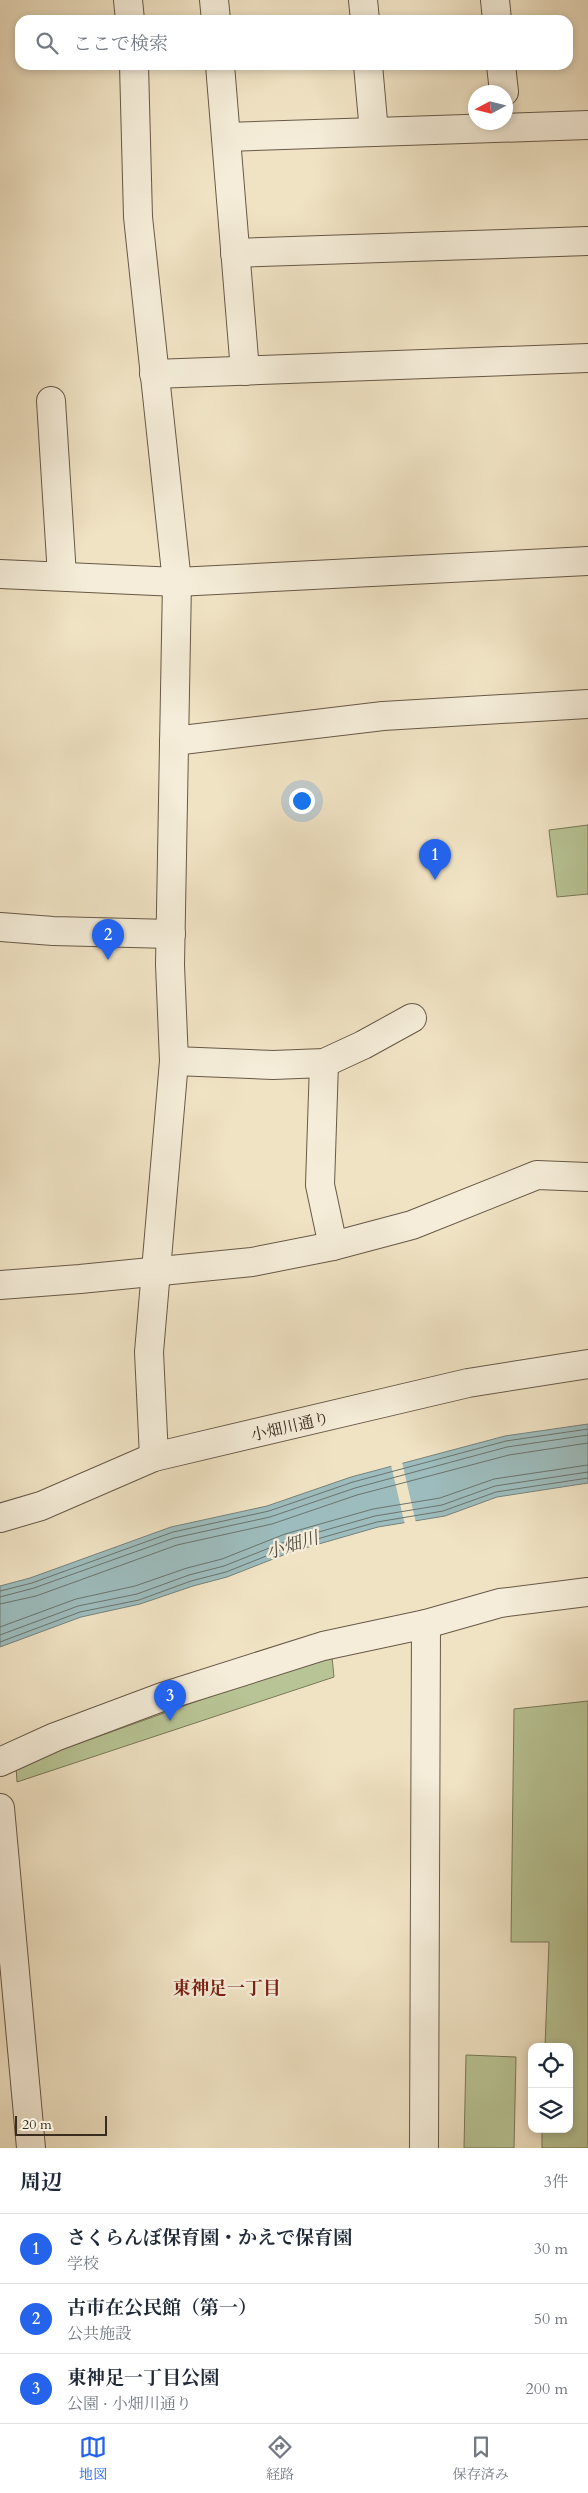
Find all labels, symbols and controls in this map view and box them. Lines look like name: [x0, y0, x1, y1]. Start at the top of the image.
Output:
search box: [15, 15, 573, 70]
icon: search: [33, 29, 61, 57]
text: ここで検索: [73, 31, 168, 57]
north arrow: [468, 85, 513, 130]
your location: [289, 788, 315, 814]
pin: 1: [419, 839, 451, 880]
pin: 2: [92, 919, 124, 960]
street label: 小畑川通り: [249, 1407, 332, 1447]
water label: 小畑川: [263, 1525, 324, 1565]
pin: 3: [154, 1680, 186, 1721]
district label: 東神足一丁目: [173, 1976, 281, 2001]
map controls: [528, 2043, 573, 2133]
button: locate: [528, 2043, 573, 2088]
button: layers: [528, 2088, 573, 2133]
scale bar: [15, 2113, 108, 2136]
text: 20 m: [22, 2115, 52, 2134]
text: 周辺: [20, 2168, 62, 2197]
text: 3件: [544, 2171, 568, 2193]
text: さくらんぼ保育園・かえで保育園: [67, 2225, 352, 2251]
text: 1: [32, 2238, 40, 2260]
text: 30 m: [534, 2238, 568, 2260]
text: 学校: [67, 2253, 99, 2275]
text: 古市在公民館（第一）: [67, 2295, 257, 2321]
text: 2: [32, 2308, 40, 2330]
text: 50 m: [534, 2308, 568, 2330]
text: 公共施設: [67, 2323, 131, 2345]
text: 東神足一丁目公園: [67, 2365, 219, 2391]
text: 3: [32, 2378, 40, 2400]
text: 200 m: [526, 2378, 568, 2400]
text: 公園 · 小畑川通り: [67, 2393, 192, 2415]
tab: 地図: [79, 2433, 107, 2484]
tab: 経路: [266, 2433, 294, 2484]
tab: 保存済み: [453, 2433, 509, 2484]

